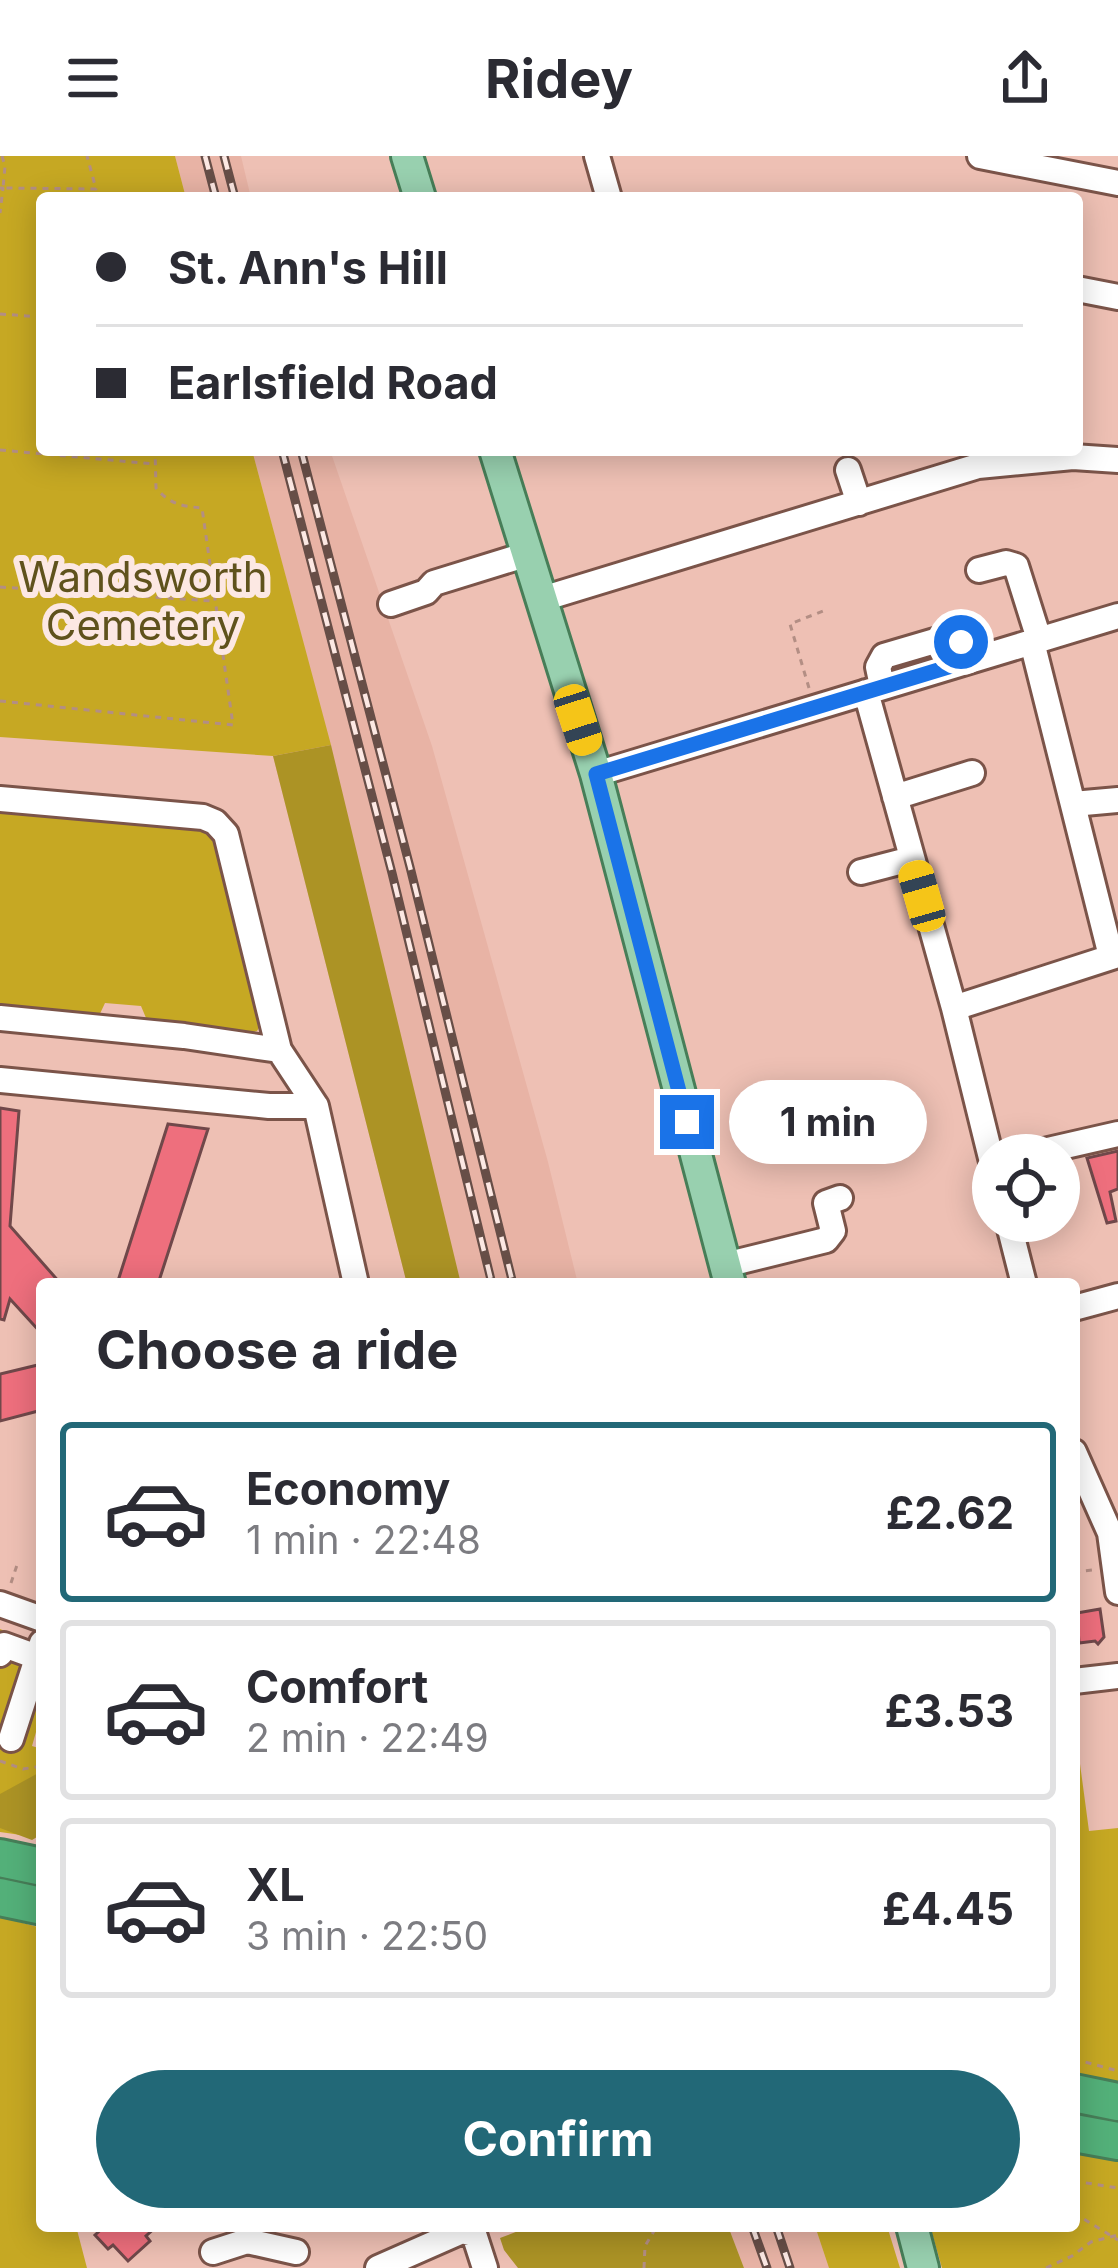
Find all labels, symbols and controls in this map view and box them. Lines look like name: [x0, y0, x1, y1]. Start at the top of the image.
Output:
icon: menu: [60, 45, 126, 111]
icon: share: [992, 45, 1058, 111]
text: Ridey: [485, 46, 633, 111]
text: St. Ann's Hill: [168, 240, 448, 295]
text: Earlsfield Road: [168, 355, 498, 410]
park label: Wandsworth Cemetery: [18, 551, 268, 650]
route start: [934, 615, 988, 669]
car: [550, 680, 606, 760]
car: [895, 856, 949, 936]
callout: 1 min: [729, 1080, 927, 1164]
route end: [660, 1095, 714, 1149]
text: 1 min: [780, 1098, 876, 1145]
map controls: [972, 1134, 1080, 1242]
button: locate: [972, 1134, 1080, 1242]
text: Choose a ride: [96, 1317, 458, 1382]
icon: car: [102, 1458, 210, 1566]
text: Economy: [246, 1461, 450, 1516]
text: £2.62: [886, 1485, 1014, 1540]
text: 1 min · 22:48: [246, 1516, 481, 1563]
icon: car: [102, 1656, 210, 1764]
text: Comfort: [246, 1659, 428, 1714]
text: £3.53: [885, 1683, 1014, 1738]
text: 2 min · 22:49: [246, 1714, 489, 1761]
icon: car: [102, 1854, 210, 1962]
text: XL: [246, 1857, 305, 1912]
text: £4.45: [882, 1881, 1014, 1936]
text: 3 min · 22:50: [246, 1912, 488, 1959]
button: Confirm: [96, 2070, 1020, 2208]

